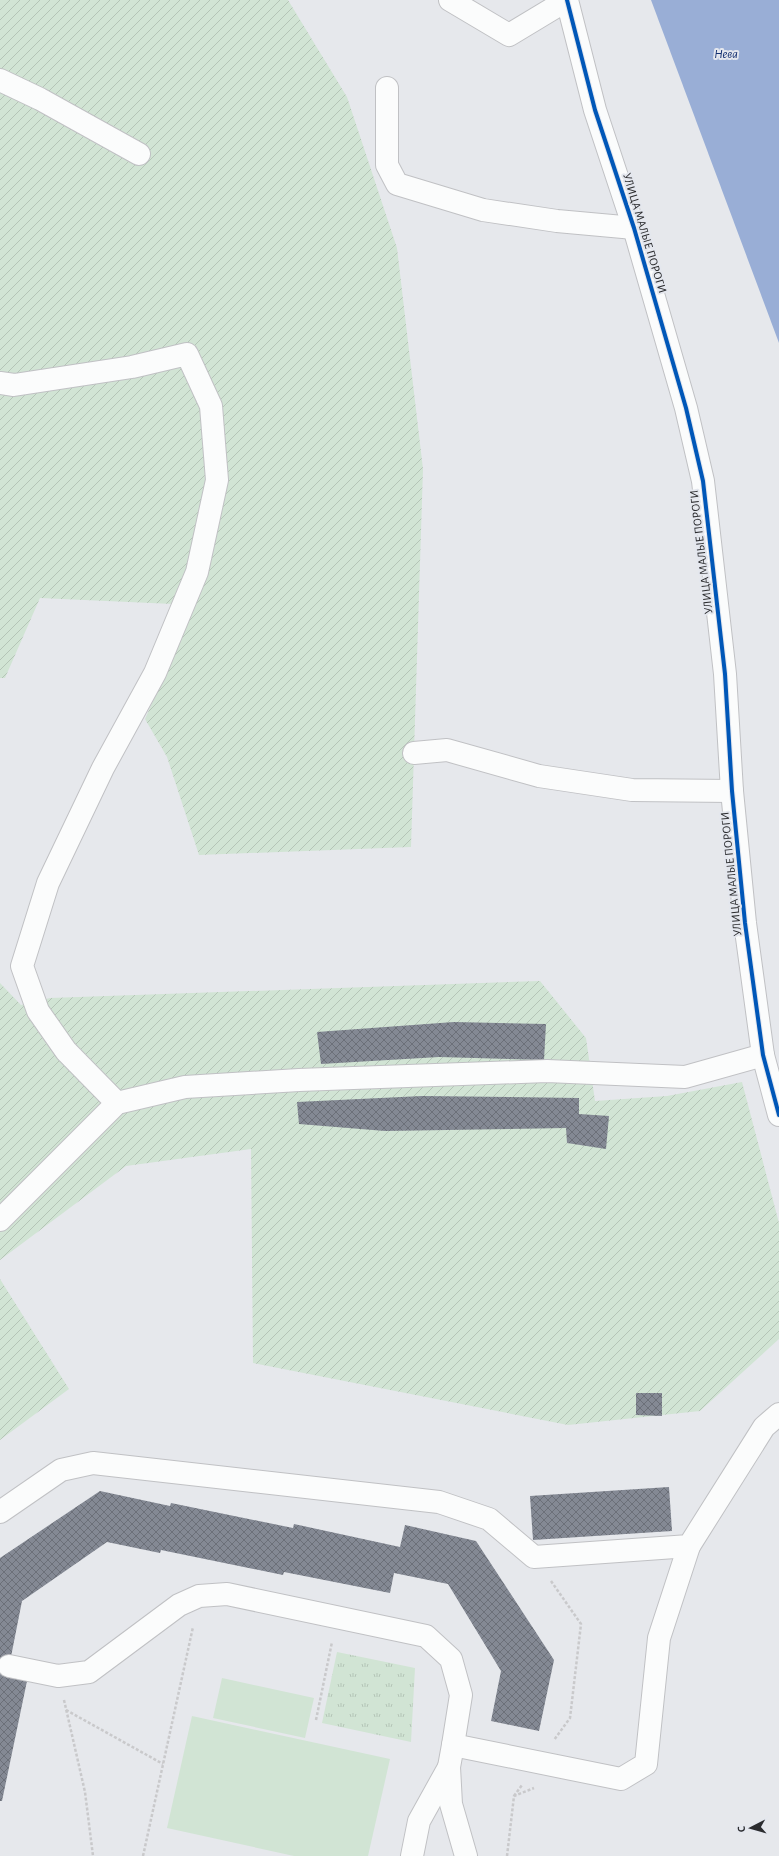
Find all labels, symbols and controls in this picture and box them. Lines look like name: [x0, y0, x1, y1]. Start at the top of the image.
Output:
water label: Нева: [714, 48, 738, 61]
street label: УЛИЦА МАЛЫЕ ПОРОГИ: [621, 172, 669, 294]
street label: УЛИЦА МАЛЫЕ ПОРОГИ: [687, 489, 715, 615]
street label: УЛИЦА МАЛЫЕ ПОРОГИ: [719, 811, 743, 937]
north arrow: [731, 1808, 771, 1848]
text: С: [736, 1825, 747, 1833]

